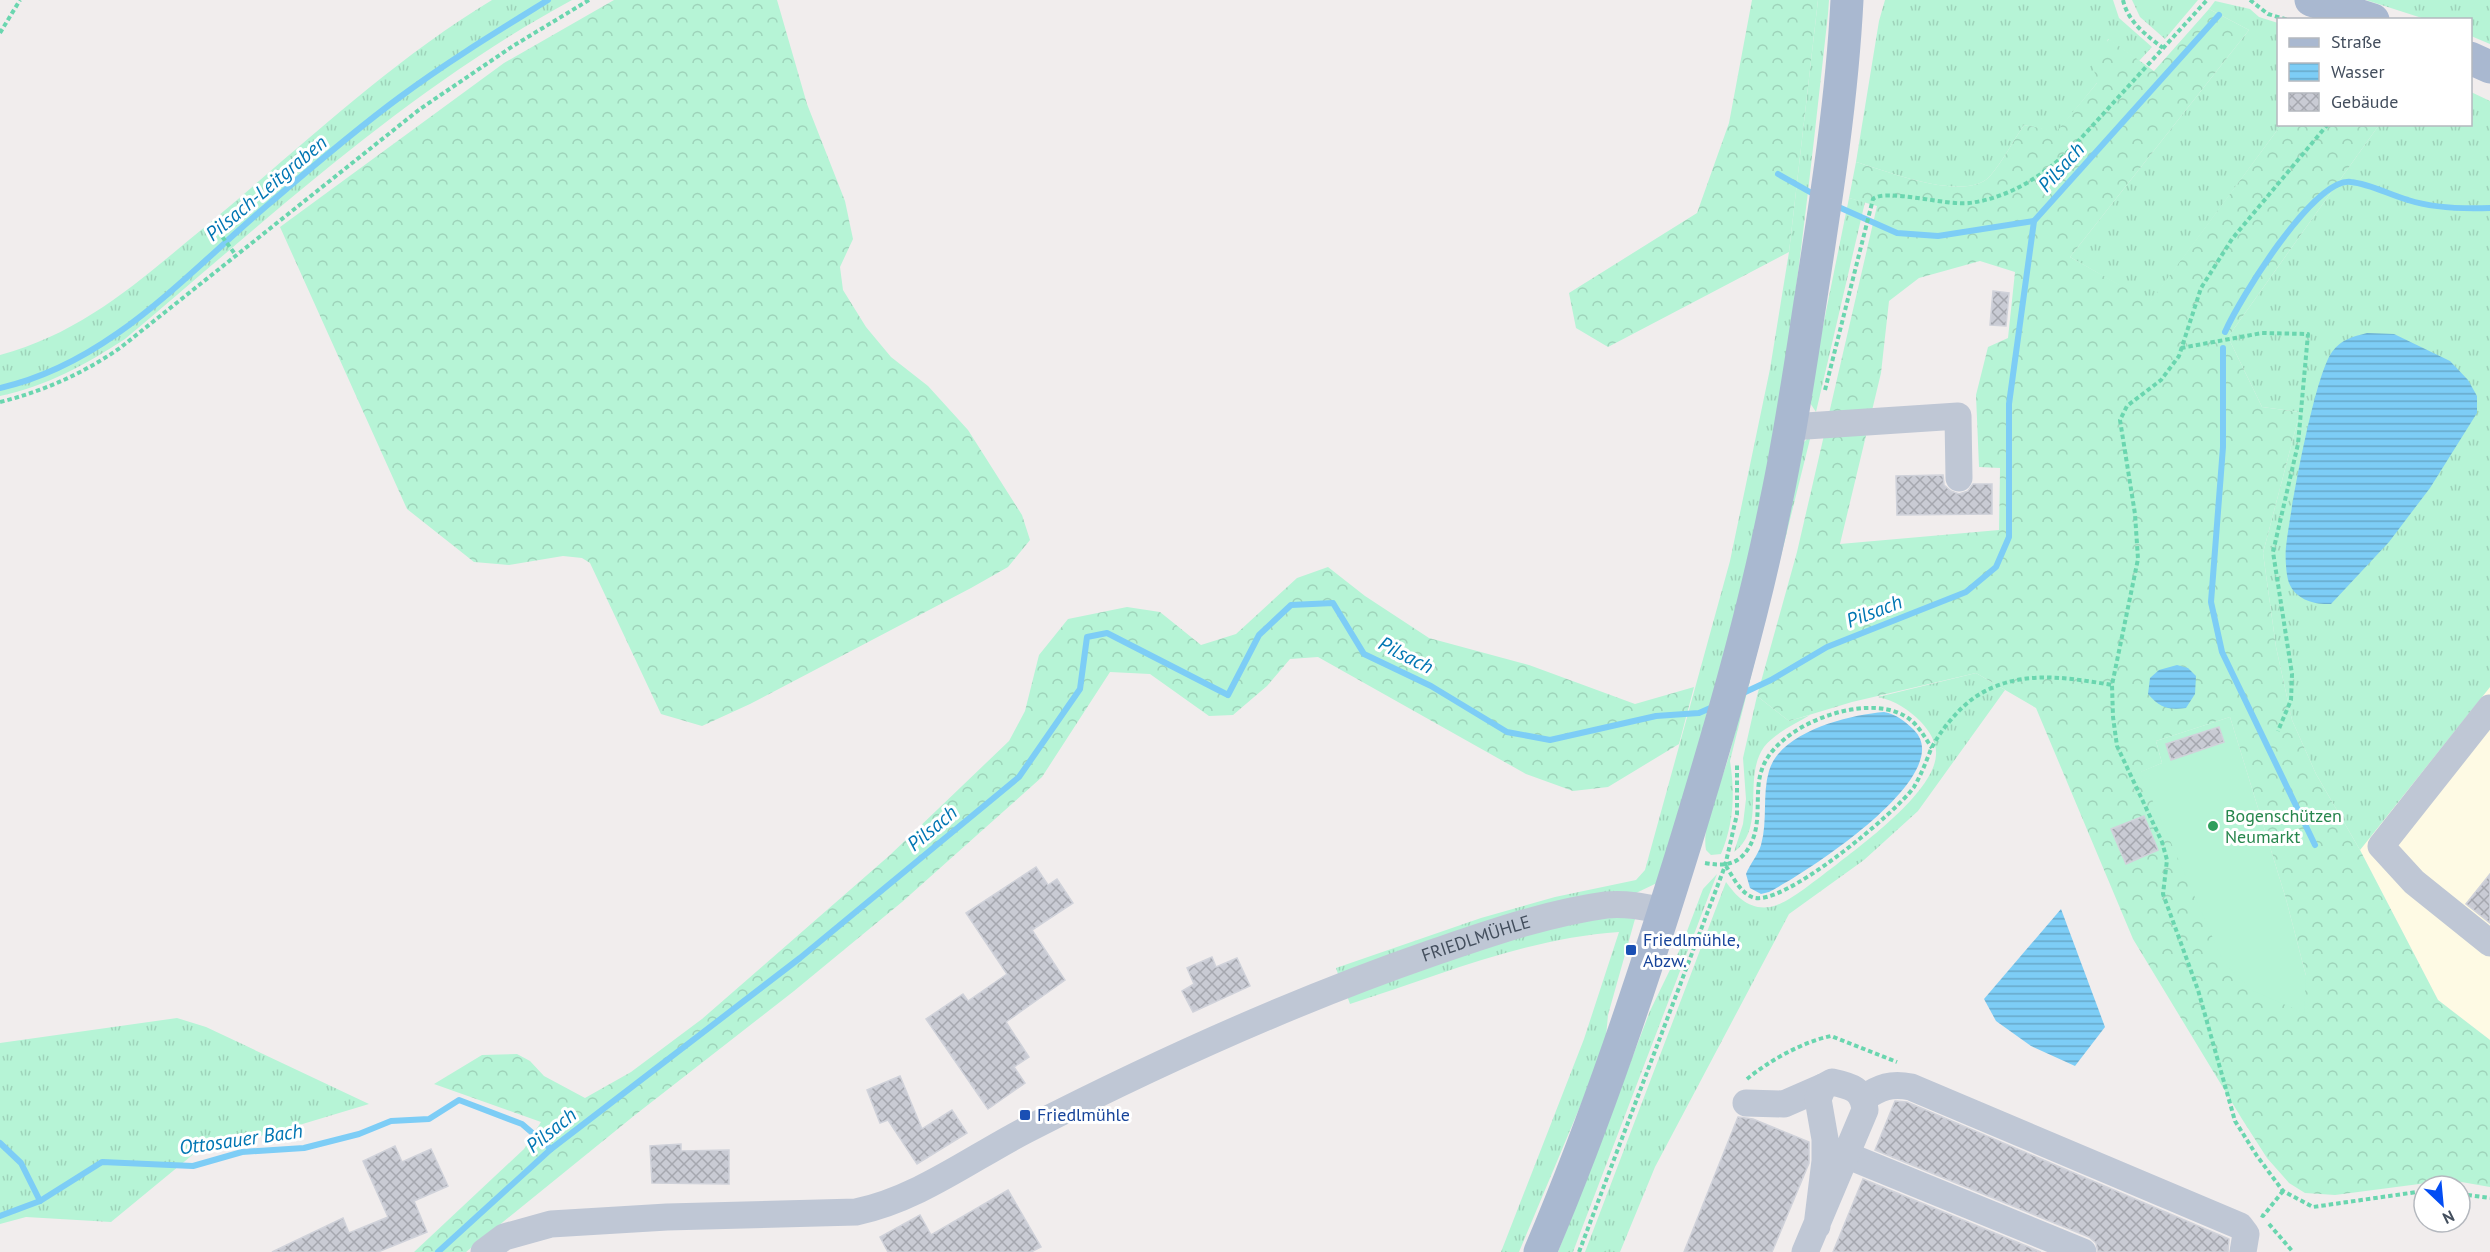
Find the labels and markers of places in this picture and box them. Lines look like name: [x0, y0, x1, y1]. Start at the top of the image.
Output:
place label: Bogenschützen Neumarkt: [2225, 804, 2342, 848]
marker: Bogenschützen Neumarkt: [2206, 819, 2220, 833]
place label: Friedlmühle, Abzw.: [1643, 928, 1740, 972]
marker: Friedlmühle, Abzw.: [1624, 943, 1638, 957]
place label: Friedlmühle: [1037, 1103, 1130, 1126]
marker: Friedlmühle: [1018, 1108, 1032, 1122]

